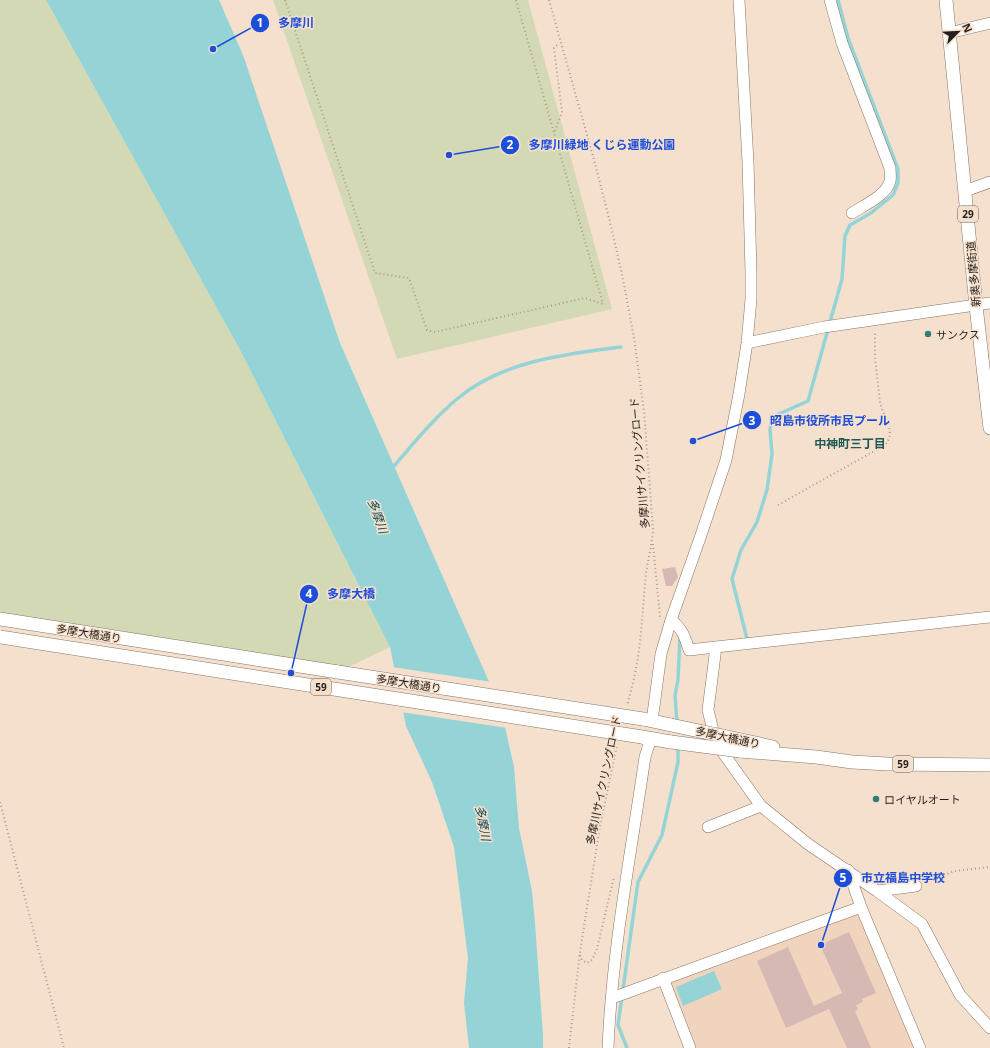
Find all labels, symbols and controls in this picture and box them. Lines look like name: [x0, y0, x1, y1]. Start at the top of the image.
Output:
callout: 多摩川: [250, 11, 322, 35]
north arrow: [938, 12, 978, 52]
text: 1: [257, 14, 263, 31]
text: 多摩川: [278, 14, 314, 31]
text: N: [959, 21, 976, 35]
callout: 多摩川緑地 くじら運動公園: [500, 133, 683, 157]
text: 2: [507, 136, 514, 153]
text: 多摩川緑地 くじら運動公園: [528, 136, 676, 153]
road number: 29: [958, 206, 978, 222]
street label: 新奥多摩街道: [963, 240, 983, 308]
place label: サンクス: [936, 327, 980, 342]
marker: サンクス: [923, 329, 933, 339]
street label: 多摩川サイクリングロード: [626, 397, 652, 529]
callout: 昭島市役所市民プール: [742, 408, 898, 432]
text: 3: [749, 412, 756, 429]
text: 昭島市役所市民プール: [770, 412, 890, 429]
district label: 中神町三丁目: [814, 435, 886, 452]
water label: 多摩川: [364, 496, 393, 538]
callout: 多摩大橋: [299, 582, 383, 606]
text: 4: [306, 585, 313, 602]
text: 多摩大橋: [327, 585, 376, 602]
street label: 多摩大橋通り: [55, 620, 123, 646]
street label: 多摩大橋通り: [375, 670, 443, 696]
road number: 59: [311, 679, 331, 695]
street label: 多摩川サイクリングロード: [582, 714, 624, 846]
street label: 多摩大橋通り: [694, 723, 762, 751]
road number: 59: [893, 756, 913, 772]
place label: ロイヤルオート: [884, 792, 961, 807]
marker: ロイヤルオート: [871, 794, 881, 804]
water label: 多摩川: [471, 804, 495, 844]
callout: 市立福島中学校: [833, 866, 953, 890]
text: 5: [840, 869, 847, 886]
text: 市立福島中学校: [861, 869, 945, 886]

